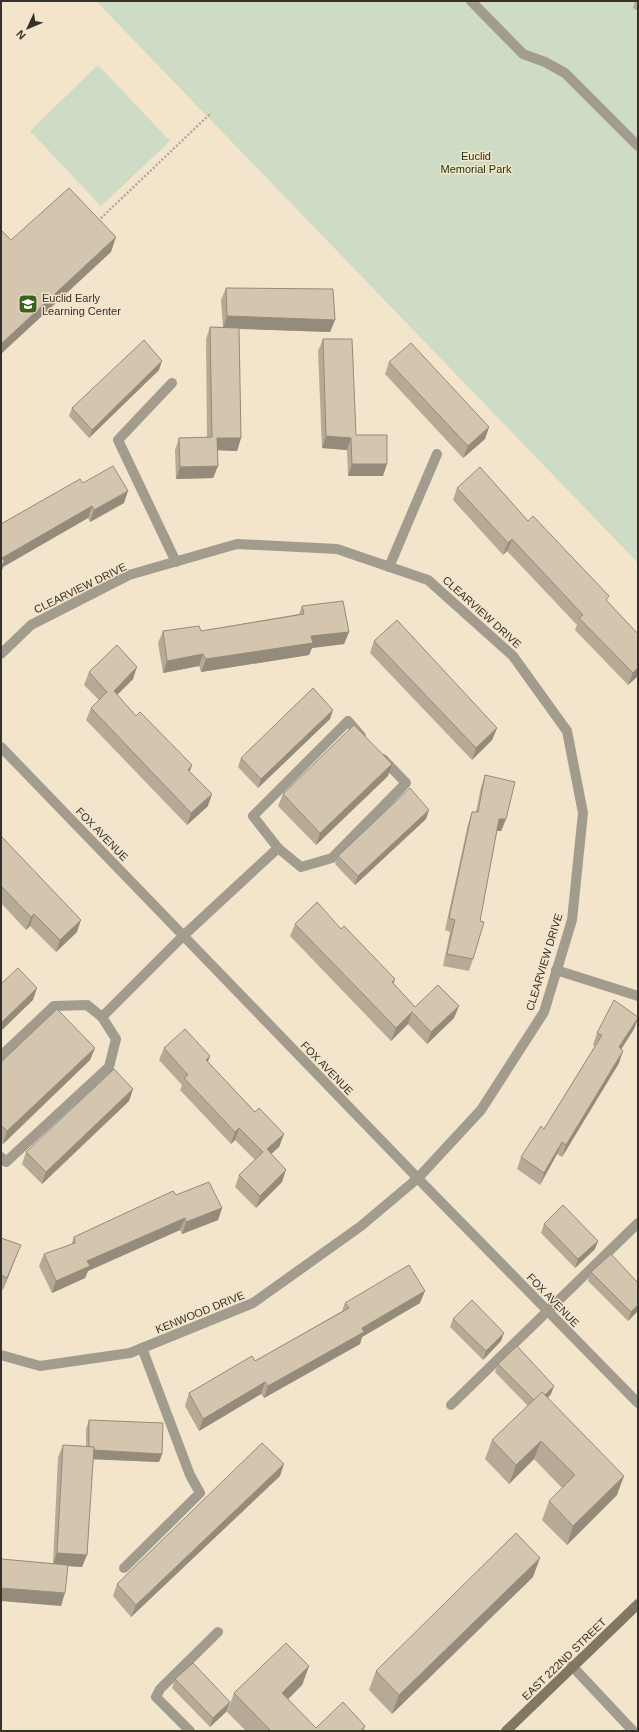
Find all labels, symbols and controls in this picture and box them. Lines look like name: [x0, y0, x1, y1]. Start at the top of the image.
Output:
north arrow: [8, 8, 48, 48]
text: N: [14, 28, 28, 42]
park label: Euclid Memorial Park: [441, 150, 512, 175]
place label: Euclid Early Learning Center: [42, 292, 121, 317]
school or university icon: Euclid Early Learning Center: [17, 293, 39, 315]
street label: CLEARVIEW DRIVE: [32, 560, 128, 616]
street label: CLEARVIEW DRIVE: [440, 574, 524, 650]
street label: FOX AVENUE: [74, 805, 130, 863]
street label: CLEARVIEW DRIVE: [523, 912, 565, 1012]
street label: FOX AVENUE: [299, 1039, 355, 1097]
street label: FOX AVENUE: [525, 1271, 581, 1329]
street label: KENWOOD DRIVE: [154, 1289, 246, 1335]
street label: EAST 222ND STREET: [519, 1615, 609, 1702]

